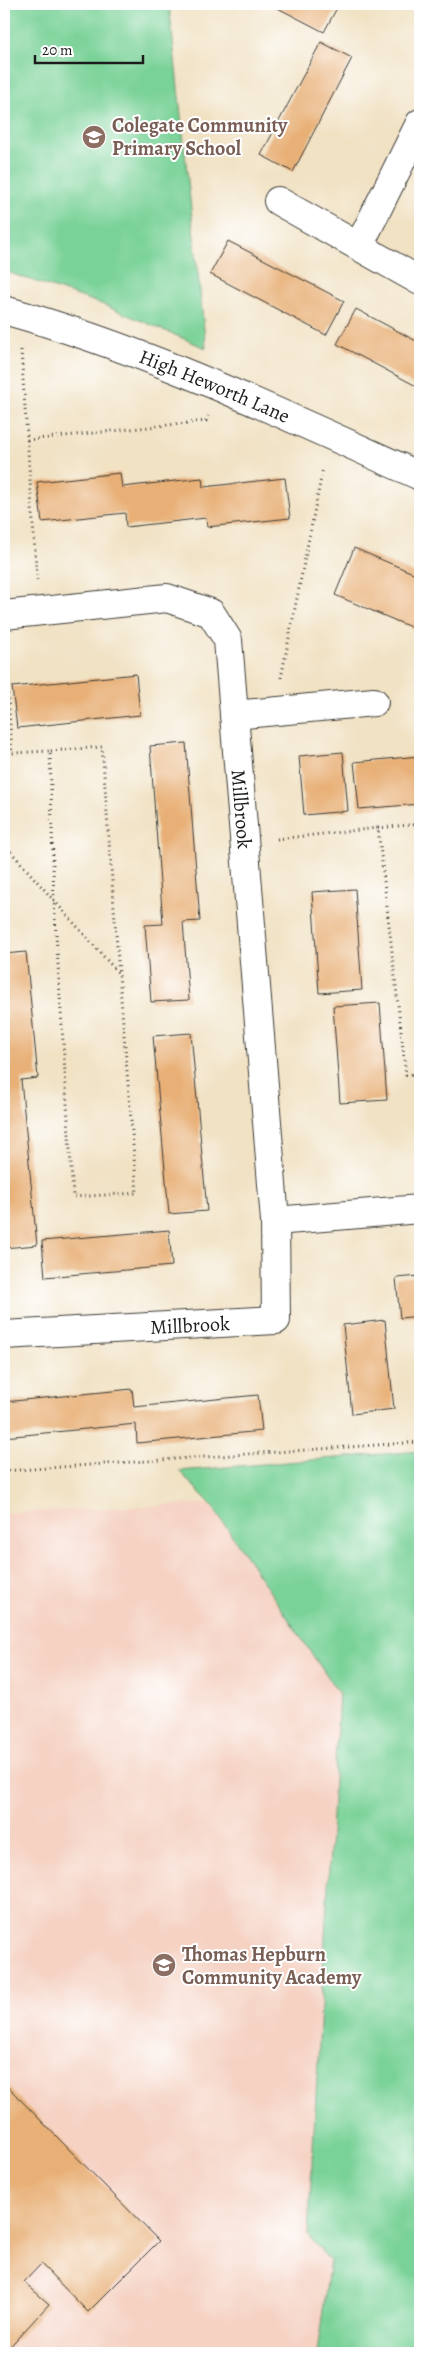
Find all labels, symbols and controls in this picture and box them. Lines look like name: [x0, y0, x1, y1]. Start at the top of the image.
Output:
scale bar: [35, 32, 142, 64]
text: 20 m: [42, 40, 73, 60]
place label: Colegate Community Primary School: [112, 112, 288, 162]
school or university icon: Colegate Community Primary School: [81, 124, 107, 150]
street label: High Heworth Lane: [135, 343, 294, 430]
street label: Millbrook: [225, 768, 258, 850]
street label: Millbrook: [150, 1310, 231, 1341]
place label: Thomas Hepburn Community Academy: [182, 1941, 362, 1991]
school or university icon: Thomas Hepburn Community Academy: [151, 1952, 177, 1978]

